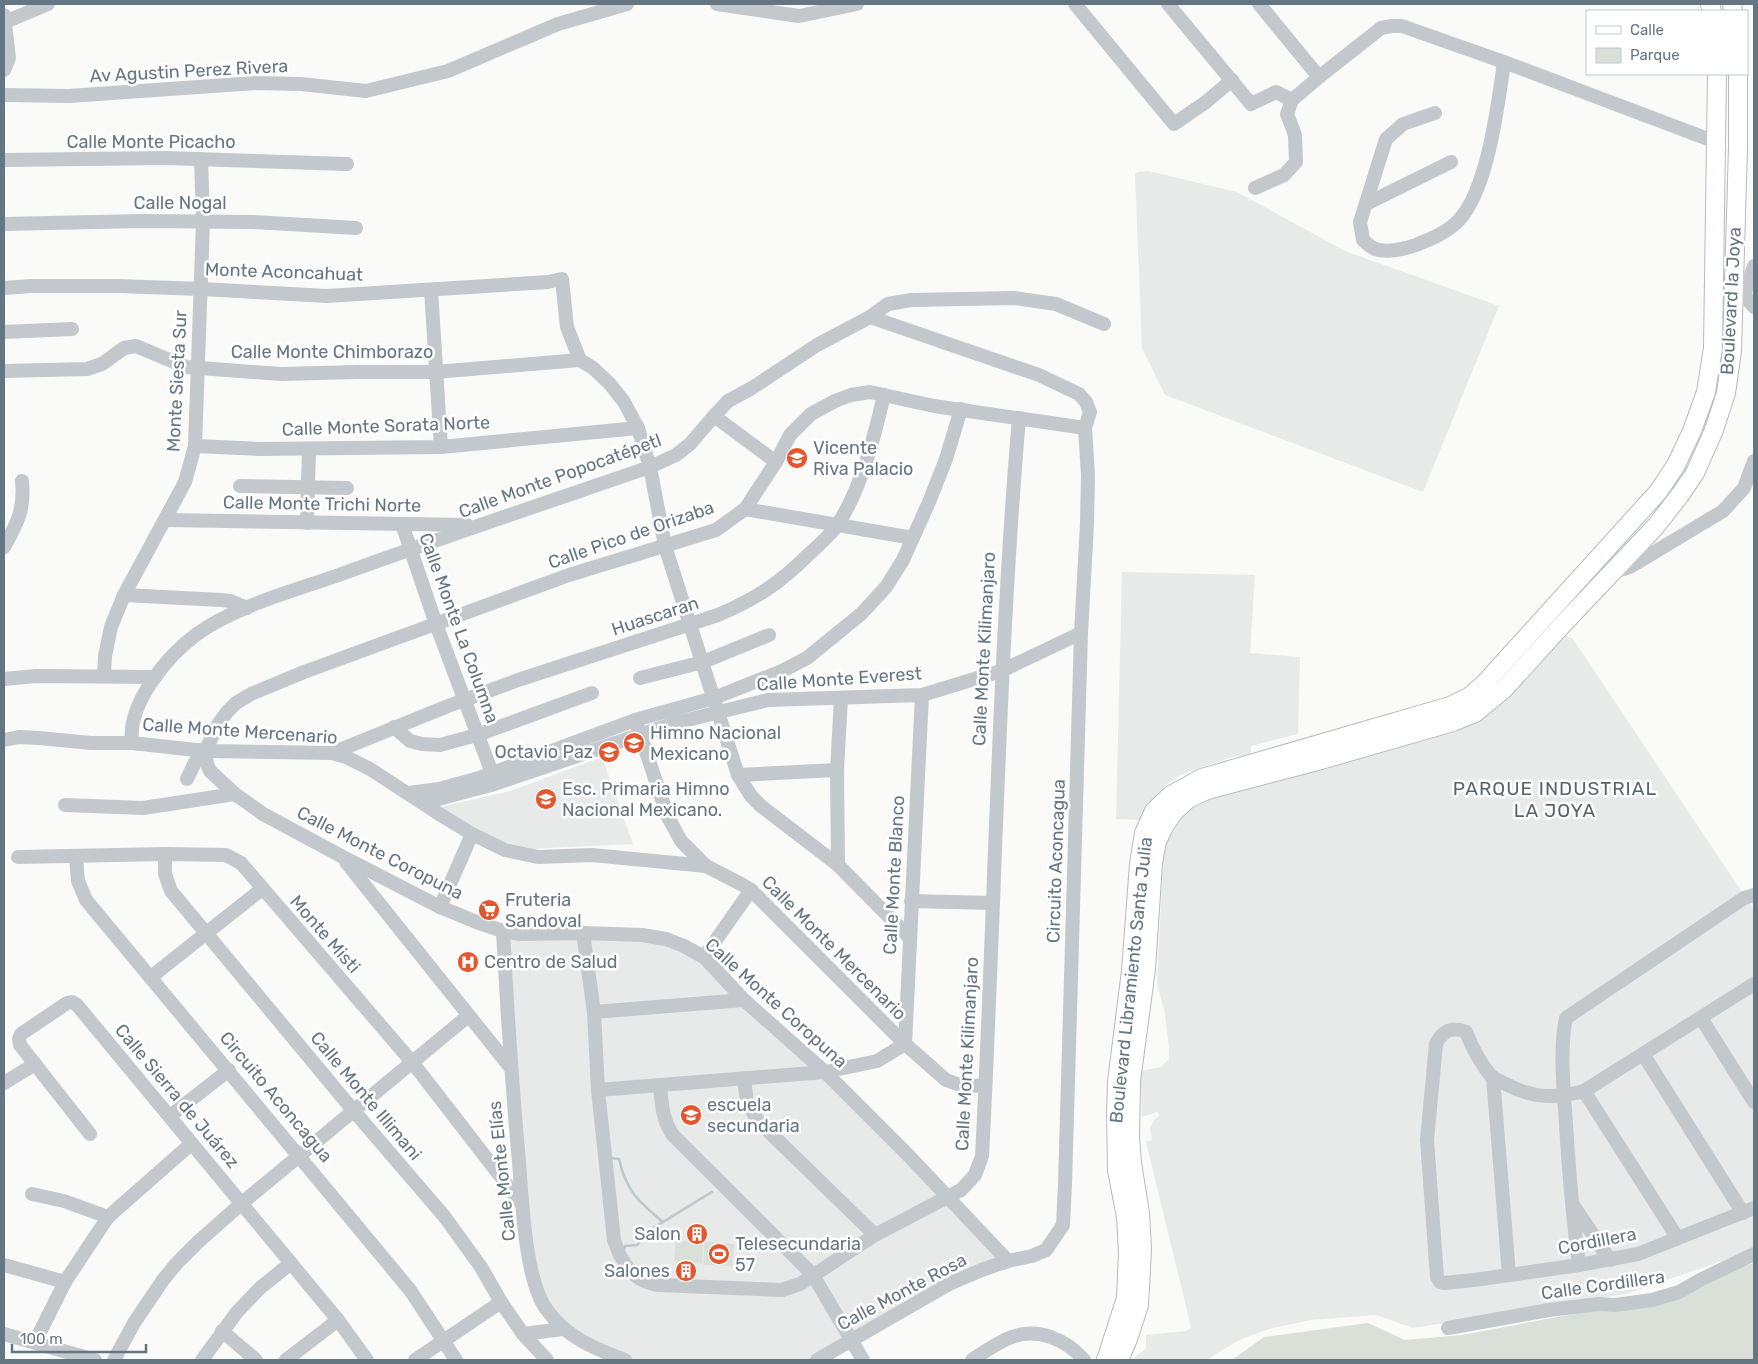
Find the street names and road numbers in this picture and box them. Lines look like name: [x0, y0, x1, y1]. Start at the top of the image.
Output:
street label: Av Agustin Perez Rivera: [89, 55, 289, 87]
street label: Calle Monte Picacho: [66, 131, 236, 153]
street label: Calle Nogal: [133, 192, 227, 214]
street label: Boulevard la Joya: [1716, 226, 1746, 376]
street label: Monte Aconcahuat: [205, 258, 363, 286]
street label: Monte Siesta Sur: [162, 309, 192, 452]
street label: Calle Monte Chimborazo: [231, 341, 433, 363]
street label: Calle Monte Sorata Norte: [281, 411, 491, 441]
street label: Calle Monte Popocatépetl: [456, 429, 664, 523]
street label: Calle Monte Trichi Norte: [223, 491, 421, 517]
street label: Calle Pico de Orizaba: [545, 496, 717, 574]
street label: Calle Monte La Columna: [414, 530, 504, 726]
street label: Calle Monte Kilimanjaro: [968, 551, 1000, 747]
street label: Huascaran: [609, 592, 701, 640]
street label: Calle Monte Everest: [756, 662, 922, 696]
street label: Calle Monte Mercenario: [142, 713, 338, 749]
street label: Circuito Aconcagua: [1042, 779, 1070, 943]
street label: Calle Monte Blanco: [879, 795, 909, 955]
street label: Calle Monte Coropuna: [293, 801, 467, 905]
street label: Boulevard Libramiento Santa Julia: [1105, 836, 1157, 1124]
street label: Calle Monte Mercenario: [757, 871, 911, 1025]
street label: Monte Misti: [285, 891, 365, 977]
street label: Calle Monte Coropuna: [700, 933, 852, 1073]
street label: Calle Monte Kilimanjaro: [951, 956, 983, 1152]
street label: Calle Sierra de Juárez: [110, 1019, 244, 1173]
street label: Circuito Aconcagua: [215, 1027, 337, 1167]
street label: Calle Monte Illimani: [306, 1027, 426, 1165]
street label: Calle Monte Elías: [484, 1100, 520, 1242]
street label: Cordillera: [1556, 1223, 1638, 1259]
street label: Calle Monte Rosa: [834, 1249, 970, 1335]
street label: Calle Cordillera: [1540, 1265, 1666, 1305]

